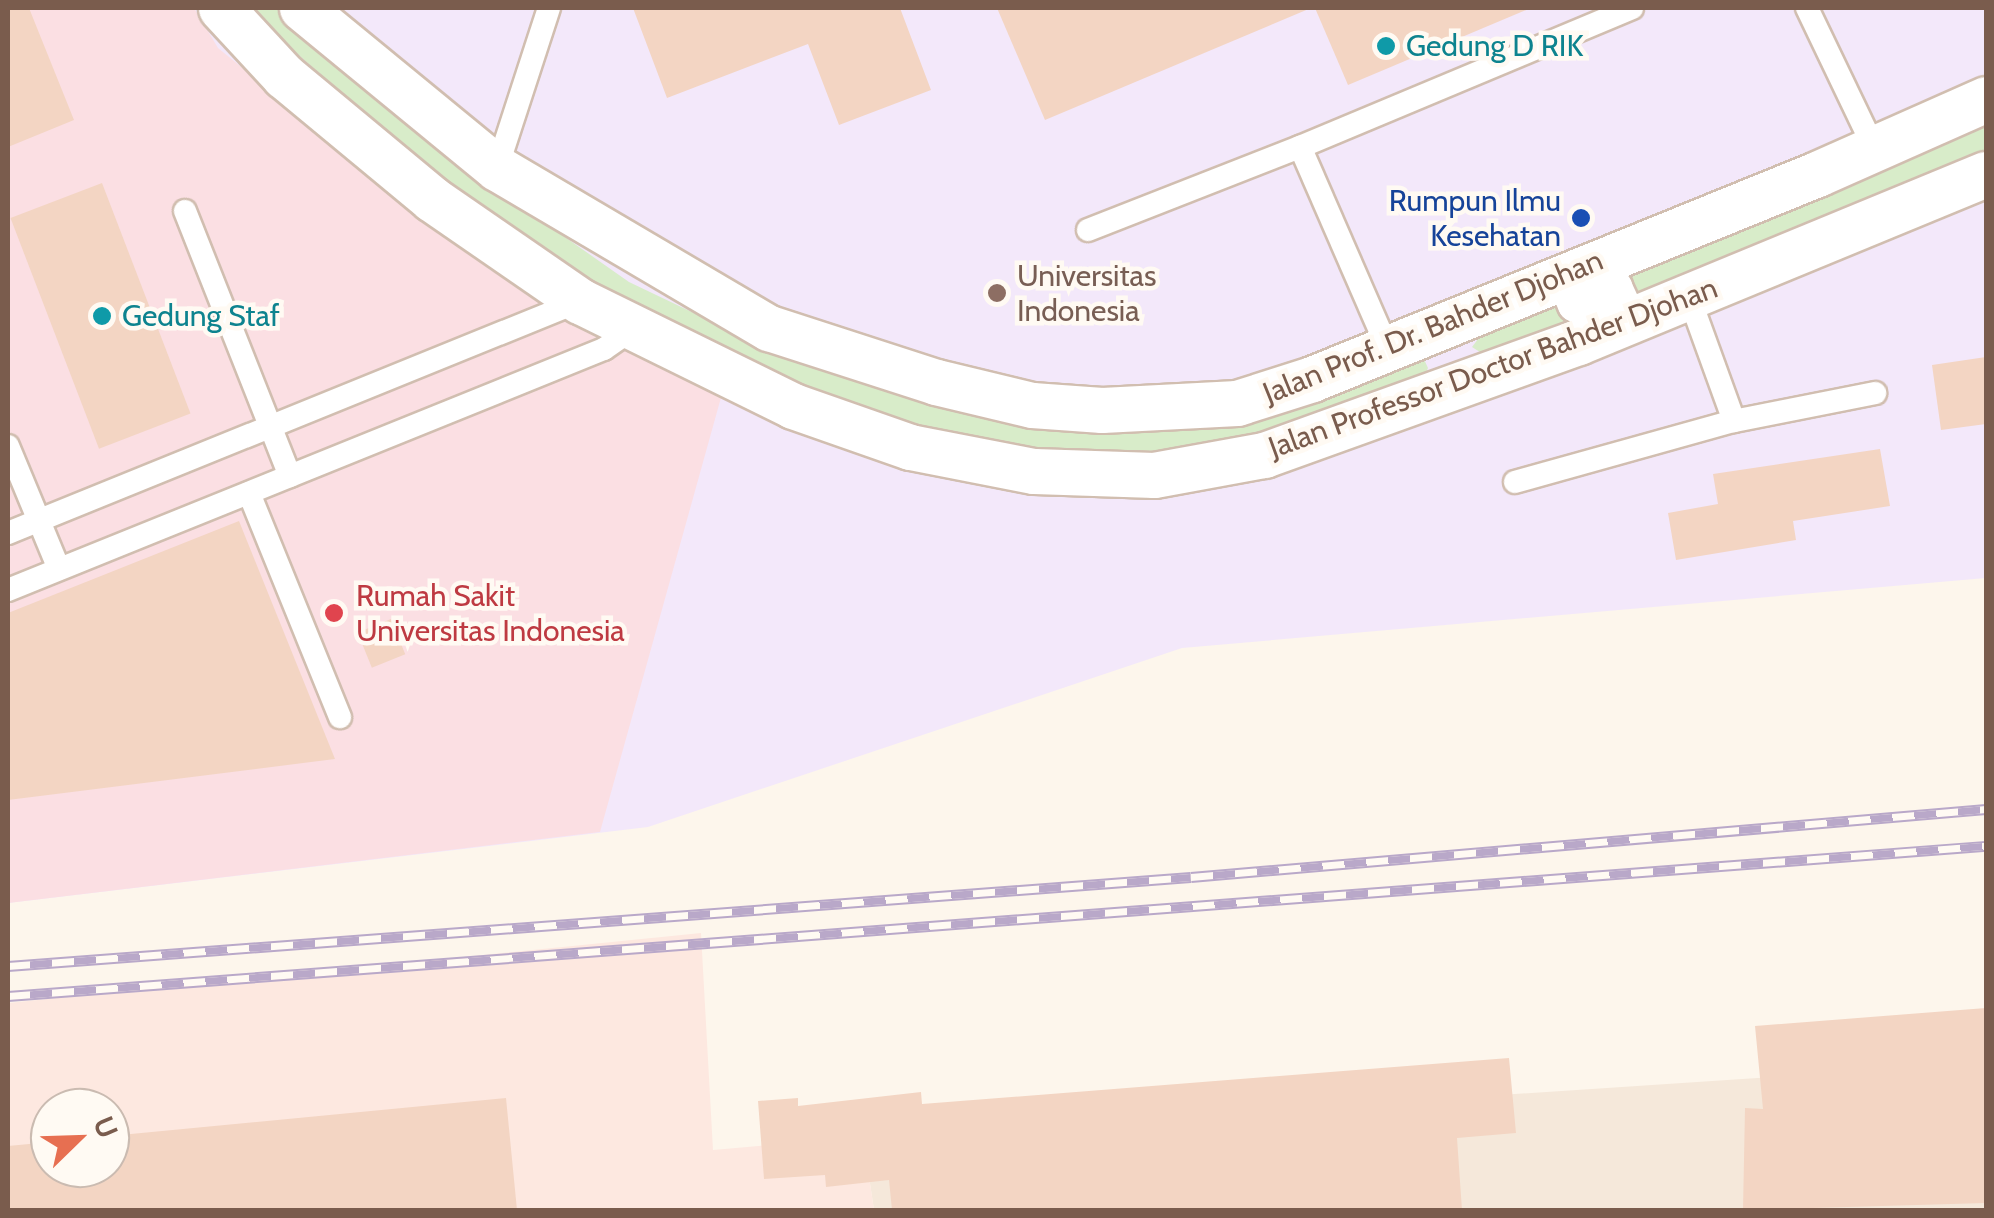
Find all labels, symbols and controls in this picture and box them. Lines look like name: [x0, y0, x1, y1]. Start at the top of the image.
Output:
place label: Gedung D RIK: [1406, 28, 1583, 64]
marker: Gedung D RIK: [1375, 35, 1397, 57]
place label: Rumpun Ilmu Kesehatan: [1389, 183, 1561, 254]
marker: Rumpun Ilmu Kesehatan: [1570, 207, 1592, 229]
street label: Jalan Prof. Dr. Bahder Djohan: [1258, 242, 1608, 412]
place label: Universitas Indonesia: [1017, 258, 1156, 328]
street label: Jalan Professor Doctor Bahder Djohan: [1264, 270, 1722, 466]
marker: Universitas Indonesia: [986, 282, 1008, 304]
place label: Gedung Staf: [122, 298, 280, 334]
marker: Gedung Staf: [91, 305, 113, 327]
place label: Rumah Sakit Universitas Indonesia: [356, 578, 625, 648]
marker: Rumah Sakit Universitas Indonesia: [321, 600, 347, 626]
north arrow: [30, 1088, 130, 1188]
text: U: [86, 1111, 125, 1143]

